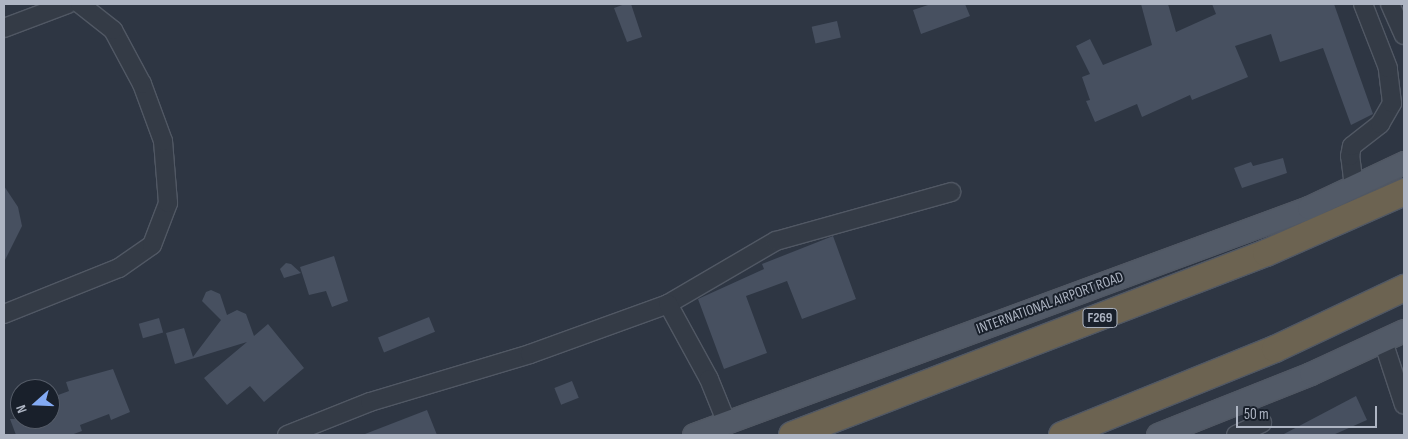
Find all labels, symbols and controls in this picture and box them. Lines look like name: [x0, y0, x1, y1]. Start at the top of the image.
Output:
street label: INTERNATIONAL AIRPORT ROAD: [974, 268, 1126, 338]
road number: F269: [1081, 306, 1119, 330]
north arrow: [10, 379, 60, 429]
scale bar: [1238, 396, 1379, 428]
text: N: [12, 403, 31, 415]
text: 50 m: [1244, 405, 1269, 424]

